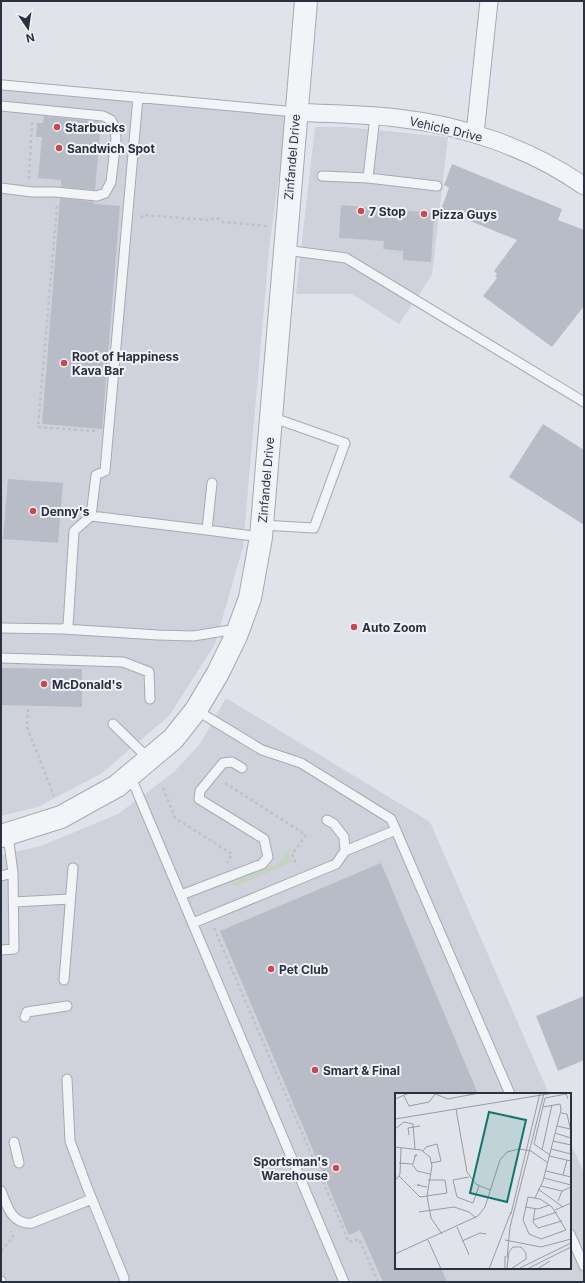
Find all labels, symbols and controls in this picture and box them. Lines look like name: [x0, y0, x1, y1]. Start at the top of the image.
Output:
north arrow: [8, 8, 48, 48]
text: N: [25, 30, 36, 46]
street label: Zinfandel Drive: [281, 113, 303, 201]
street label: Vehicle Drive: [408, 113, 484, 145]
place label: Starbucks: [65, 120, 125, 135]
marker: Starbucks: [52, 122, 62, 132]
place label: Sandwich Spot: [67, 141, 155, 156]
marker: Sandwich Spot: [54, 143, 64, 153]
place label: 7 Stop: [369, 204, 406, 219]
marker: 7 Stop: [356, 206, 366, 216]
place label: Pizza Guys: [432, 207, 497, 222]
marker: Pizza Guys: [419, 209, 429, 219]
place label: Root of Happiness Kava Bar: [72, 349, 179, 378]
marker: Root of Happiness Kava Bar: [59, 358, 69, 368]
street label: Zinfandel Drive: [255, 436, 277, 524]
place label: Denny's: [41, 504, 90, 519]
marker: Denny's: [28, 506, 38, 516]
place label: Auto Zoom: [362, 620, 427, 635]
marker: Auto Zoom: [349, 622, 359, 632]
place label: McDonald's: [52, 677, 122, 692]
marker: McDonald's: [39, 679, 49, 689]
place label: Pet Club: [279, 962, 329, 977]
marker: Pet Club: [266, 964, 276, 974]
place label: Smart & Final: [323, 1063, 400, 1078]
marker: Smart & Final: [310, 1065, 320, 1075]
inset map: [395, 1093, 571, 1269]
place label: Sportsman's Warehouse: [253, 1154, 328, 1183]
marker: Sportsman's Warehouse: [331, 1163, 341, 1173]

